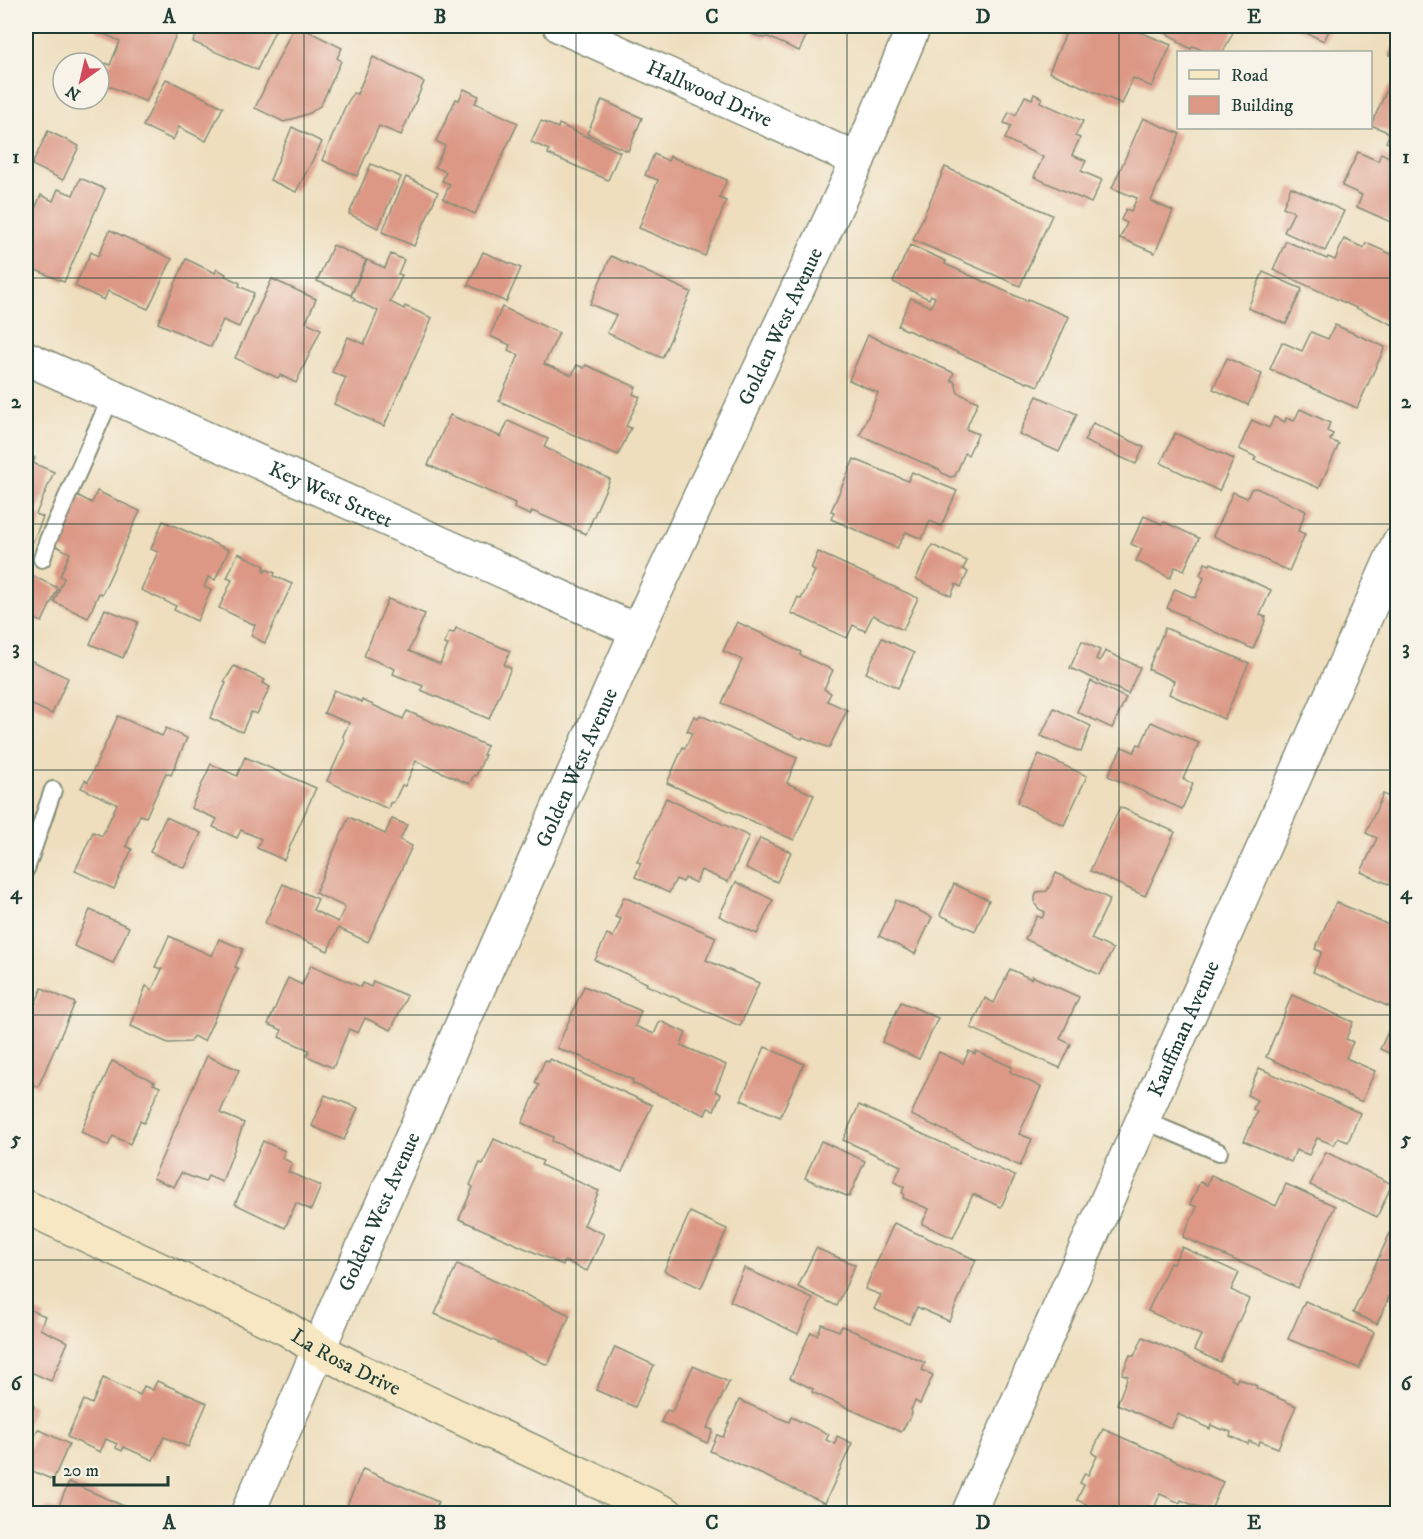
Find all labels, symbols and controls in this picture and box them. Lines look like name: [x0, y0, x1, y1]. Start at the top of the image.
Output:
text: A: [162, 5, 177, 30]
text: B: [434, 5, 446, 30]
text: C: [705, 5, 719, 30]
text: D: [976, 5, 991, 30]
text: E: [1247, 5, 1261, 30]
north arrow: [51, 51, 111, 111]
legend: [1177, 51, 1372, 129]
street label: Hallwood Drive: [642, 55, 776, 134]
text: Road: [1231, 65, 1268, 87]
text: N: [62, 81, 84, 105]
text: Building: [1231, 95, 1293, 117]
text: 1: [12, 145, 20, 170]
text: 1: [1402, 145, 1410, 170]
street label: Golden West Avenue: [733, 243, 829, 410]
text: 2: [11, 390, 22, 415]
text: 2: [1401, 390, 1412, 415]
street label: Key West Street: [265, 456, 397, 534]
text: 3: [12, 636, 20, 661]
text: 3: [1402, 636, 1410, 661]
street label: Golden West Avenue: [531, 684, 624, 852]
text: 4: [10, 881, 23, 906]
text: 4: [1400, 881, 1413, 906]
street label: Kauffman Avenue: [1143, 957, 1226, 1101]
text: 5: [10, 1127, 21, 1152]
text: 5: [1400, 1127, 1411, 1152]
street label: Golden West Avenue: [333, 1128, 427, 1296]
street label: La Rosa Drive: [286, 1323, 405, 1402]
text: 6: [11, 1372, 23, 1397]
text: 6: [1401, 1372, 1413, 1397]
scale bar: [54, 1449, 168, 1487]
text: 20 m: [63, 1460, 99, 1482]
text: A: [162, 1511, 177, 1536]
text: B: [434, 1511, 446, 1536]
text: C: [705, 1511, 719, 1536]
text: D: [976, 1511, 991, 1536]
text: E: [1247, 1511, 1261, 1536]

